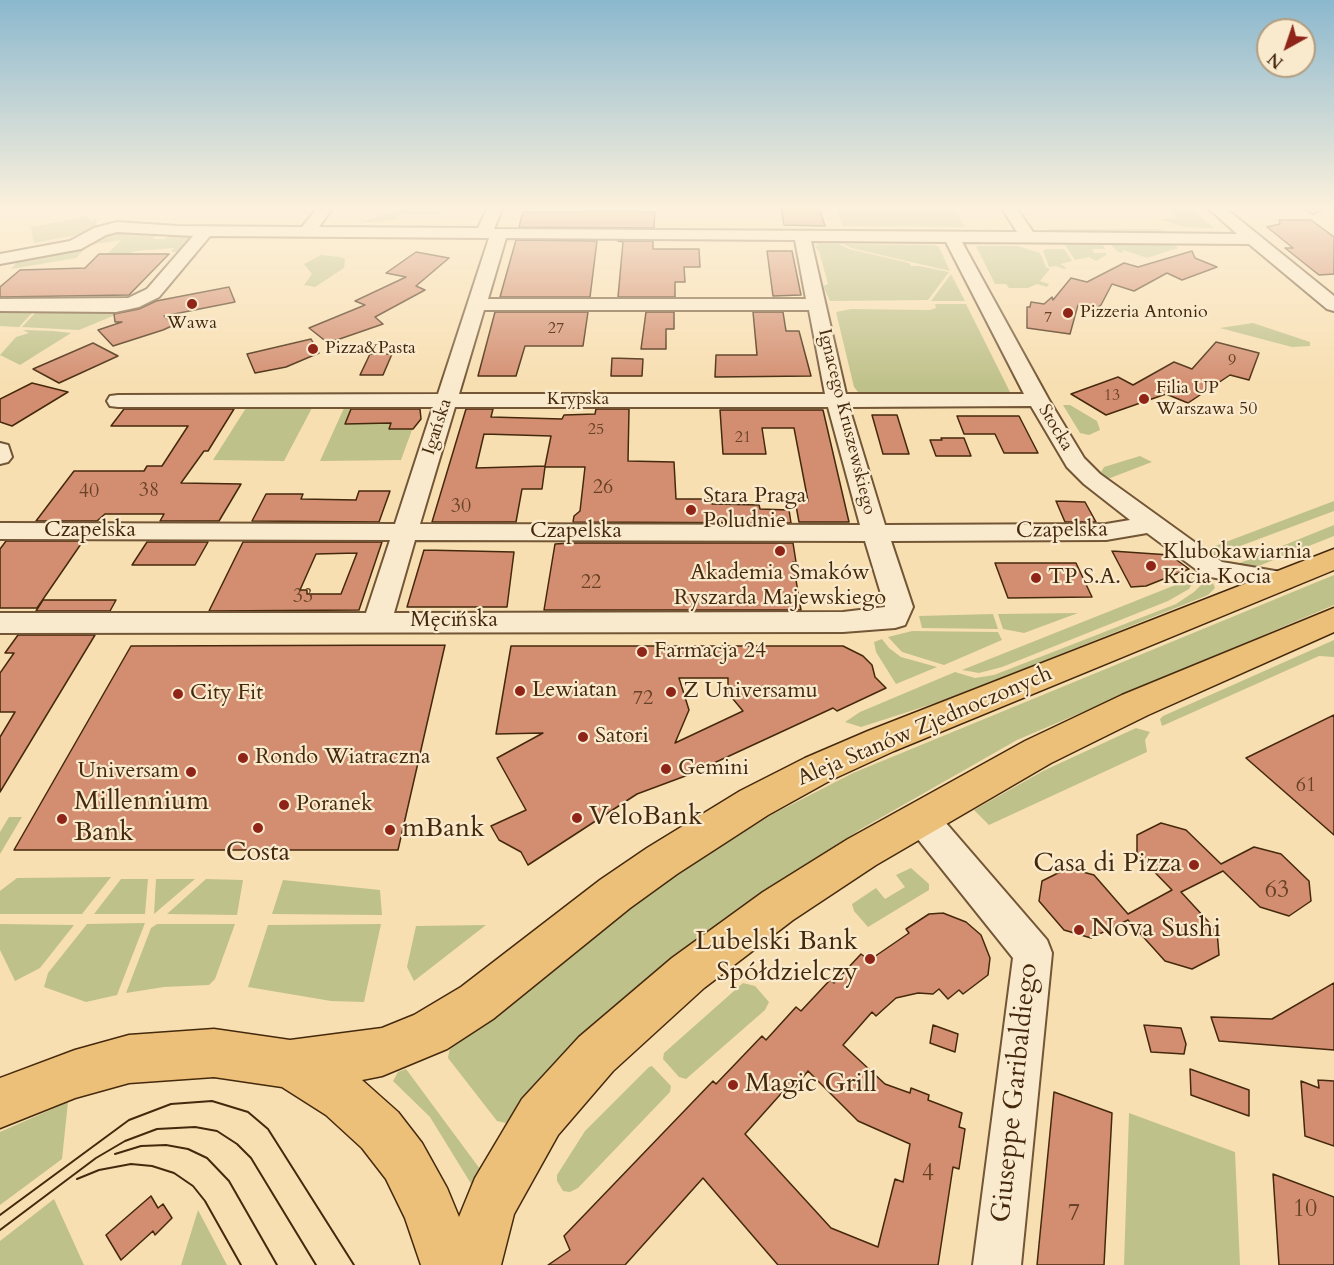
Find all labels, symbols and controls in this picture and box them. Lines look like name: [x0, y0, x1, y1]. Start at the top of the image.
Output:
north arrow: [1256, 18, 1316, 78]
text: N: [1263, 47, 1288, 73]
marker: Wawa: [185, 297, 199, 311]
place label: Pizzeria Antonio: [1080, 302, 1208, 324]
marker: Pizzeria Antonio: [1061, 306, 1075, 320]
house number: 7: [1044, 308, 1052, 328]
place label: Wawa: [167, 313, 217, 335]
house number: 27: [548, 319, 564, 339]
street label: Ignacego Kruszewskiego: [812, 327, 880, 517]
place label: Pizza&Pasta: [325, 338, 416, 360]
marker: Pizza&Pasta: [306, 342, 320, 356]
house number: 9: [1228, 351, 1236, 371]
place label: Filia UP Warszawa 50: [1156, 378, 1258, 420]
house number: 13: [1104, 386, 1120, 406]
street label: Krypska: [547, 389, 609, 411]
marker: Filia UP Warszawa 50: [1137, 392, 1151, 406]
street label: Igańska: [419, 396, 457, 458]
street label: Stocka: [1033, 401, 1077, 455]
house number: 25: [588, 420, 604, 440]
house number: 21: [735, 428, 751, 448]
house number: 26: [593, 476, 613, 500]
house number: 38: [139, 479, 159, 503]
house number: 40: [79, 480, 99, 504]
place label: Stara Praga Poludnie: [703, 484, 806, 536]
house number: 30: [451, 495, 471, 519]
marker: Stara Praga Poludnie: [684, 503, 698, 517]
street label: Czapelska: [1016, 517, 1108, 545]
street label: Czapelska: [44, 518, 136, 544]
street label: Czapelska: [530, 519, 622, 545]
place label: Klubokawiarnia Kicia Kocia: [1163, 540, 1312, 592]
marker: Akademia Smaków Ryszarda Majewskiego: [773, 544, 787, 558]
marker: Klubokawiarnia Kicia Kocia: [1144, 559, 1158, 573]
place label: Akademia Smaków Ryszarda Majewskiego: [674, 561, 886, 612]
place label: TP S.A.: [1048, 565, 1121, 591]
house number: 22: [581, 571, 601, 595]
marker: TP S.A.: [1029, 571, 1043, 585]
house number: 33: [293, 585, 313, 609]
street label: Męcińska: [410, 608, 498, 634]
place label: Farmacja 24: [654, 639, 766, 665]
marker: Farmacja 24: [635, 645, 649, 659]
street label: Aleja Stanów Zjednoczonych: [794, 661, 1056, 793]
place label: Lewiatan: [532, 678, 618, 704]
place label: Z Universamu: [683, 679, 818, 705]
place label: City Fit: [190, 681, 263, 707]
marker: Lewiatan: [513, 684, 527, 698]
marker: Z Universamu: [664, 685, 678, 699]
marker: City Fit: [171, 687, 185, 701]
house number: 72: [633, 687, 653, 711]
place label: Satori: [595, 724, 649, 750]
marker: Satori: [576, 730, 590, 744]
place label: Rondo Wiatraczna: [255, 745, 430, 771]
marker: Rondo Wiatraczna: [236, 751, 250, 765]
place label: Gemini: [678, 756, 749, 782]
place label: Universam: [78, 759, 179, 785]
marker: Gemini: [659, 762, 673, 776]
marker: Universam: [184, 765, 198, 779]
house number: 61: [1296, 774, 1316, 798]
place label: Millennium Bank: [74, 787, 209, 850]
place label: Poranek: [296, 792, 373, 818]
marker: Poranek: [277, 798, 291, 812]
place label: VeloBank: [589, 802, 702, 834]
marker: VeloBank: [570, 811, 584, 825]
marker: Millennium Bank: [55, 812, 69, 826]
place label: mBank: [402, 814, 485, 846]
marker: Costa: [251, 821, 265, 835]
marker: mBank: [383, 823, 397, 837]
place label: Costa: [226, 838, 290, 870]
place label: Casa di Pizza: [1033, 849, 1182, 881]
marker: Casa di Pizza: [1187, 858, 1201, 872]
house number: 63: [1265, 877, 1289, 905]
place label: Nova Sushi: [1091, 914, 1221, 946]
marker: Nova Sushi: [1072, 923, 1086, 937]
place label: Lubelski Bank Spółdzielczy: [695, 927, 858, 990]
marker: Lubelski Bank Spółdzielczy: [863, 952, 877, 966]
street label: Giuseppe Garibaldiego: [986, 962, 1046, 1224]
place label: Magic Grill: [745, 1069, 877, 1101]
marker: Magic Grill: [726, 1078, 740, 1092]
house number: 4: [922, 1160, 934, 1188]
house number: 10: [1293, 1196, 1317, 1224]
house number: 7: [1068, 1200, 1080, 1228]

